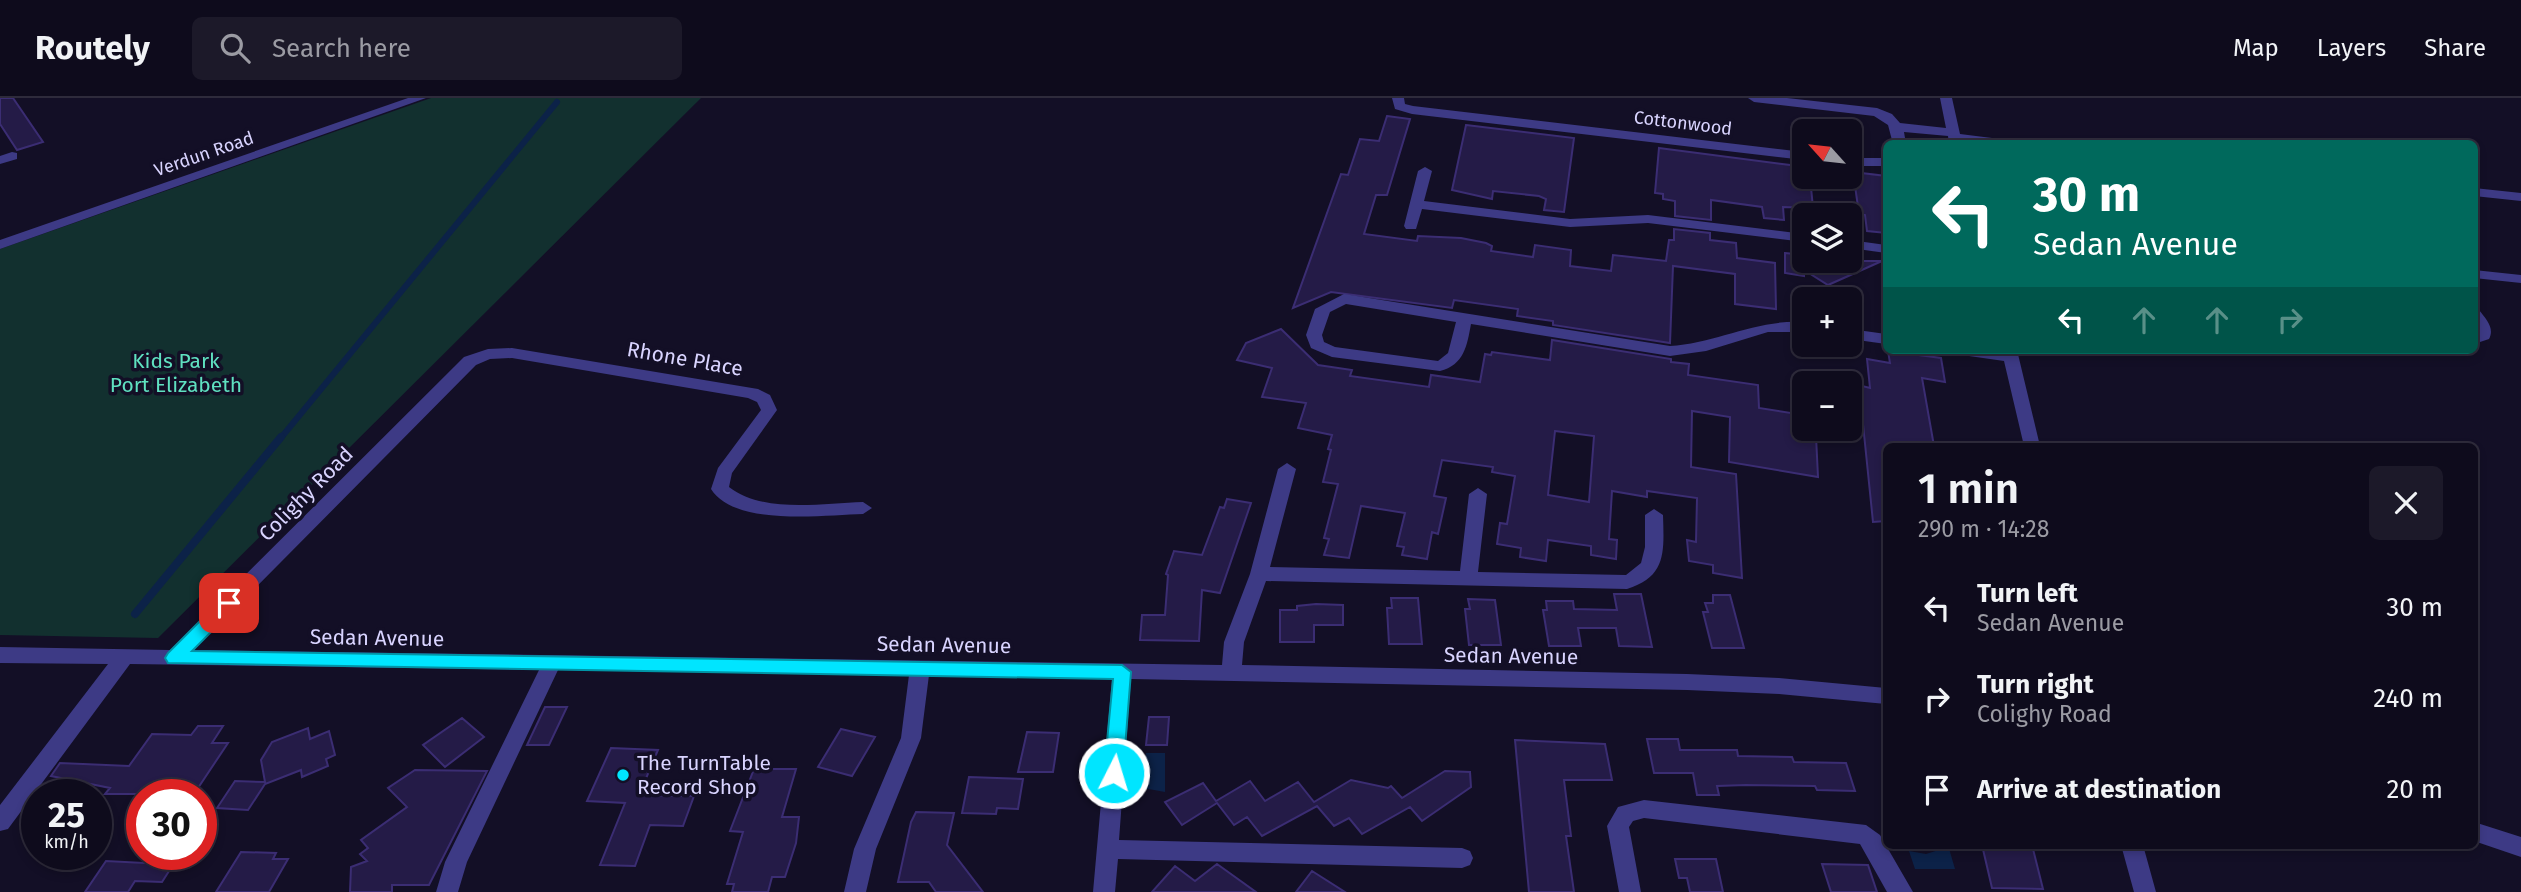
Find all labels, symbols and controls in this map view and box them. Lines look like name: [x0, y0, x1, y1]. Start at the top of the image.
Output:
search box: [192, 17, 682, 80]
text: Routely: [35, 28, 150, 68]
icon: search: [216, 29, 254, 67]
text: Search here: [272, 33, 411, 64]
text: Map: [2233, 34, 2279, 62]
text: Layers: [2317, 34, 2386, 62]
text: Share: [2424, 34, 2486, 62]
street label: Cottonwood: [1633, 106, 1733, 140]
north arrow: [1792, 119, 1862, 189]
map controls: [1792, 119, 1862, 441]
street label: Verdun Road: [151, 127, 257, 181]
text: 30 m: [2033, 165, 2140, 224]
icon: left: [1918, 168, 2009, 259]
button: layers: [1792, 203, 1862, 273]
text: Sedan Avenue: [2033, 225, 2238, 263]
button: +: [1792, 287, 1862, 357]
icon: left: [2052, 301, 2090, 339]
icon: ahead: [2125, 301, 2163, 339]
icon: ahead: [2198, 301, 2236, 339]
icon: right: [2271, 301, 2309, 339]
street label: Rhone Place: [625, 336, 745, 382]
park label: Kids Park Port Elizabeth: [110, 348, 242, 398]
button: −: [1792, 371, 1862, 441]
street label: Colighy Road: [253, 441, 359, 547]
text: 1 min: [1918, 464, 2019, 514]
button: close: [2369, 466, 2443, 540]
text: 290 m · 14:28: [1918, 515, 2049, 543]
pin: [199, 573, 259, 633]
text: Turn left: [1977, 578, 2078, 609]
icon: arrive: [210, 584, 248, 622]
icon: left: [1918, 589, 1956, 627]
text: 30 m: [2386, 592, 2443, 623]
text: Sedan Avenue: [1977, 609, 2124, 637]
street label: Sedan Avenue: [310, 624, 444, 652]
street label: Sedan Avenue: [877, 631, 1011, 659]
street label: Sedan Avenue: [1444, 642, 1578, 670]
text: Turn right: [1977, 669, 2094, 700]
icon: right: [1918, 680, 1956, 718]
text: 240 m: [2373, 683, 2443, 714]
text: Colighy Road: [1977, 700, 2112, 728]
position arrow: [1077, 736, 1151, 810]
place label: The TurnTable Record Shop: [637, 750, 771, 800]
marker: The TurnTable Record Shop: [615, 767, 631, 783]
icon: arrive: [1918, 771, 1956, 809]
text: Arrive at destination: [1977, 774, 2221, 805]
text: 20 m: [2386, 774, 2443, 805]
speed limit sign: 30: [126, 779, 217, 870]
text: 25: [48, 794, 85, 836]
text: km/h: [44, 831, 89, 853]

